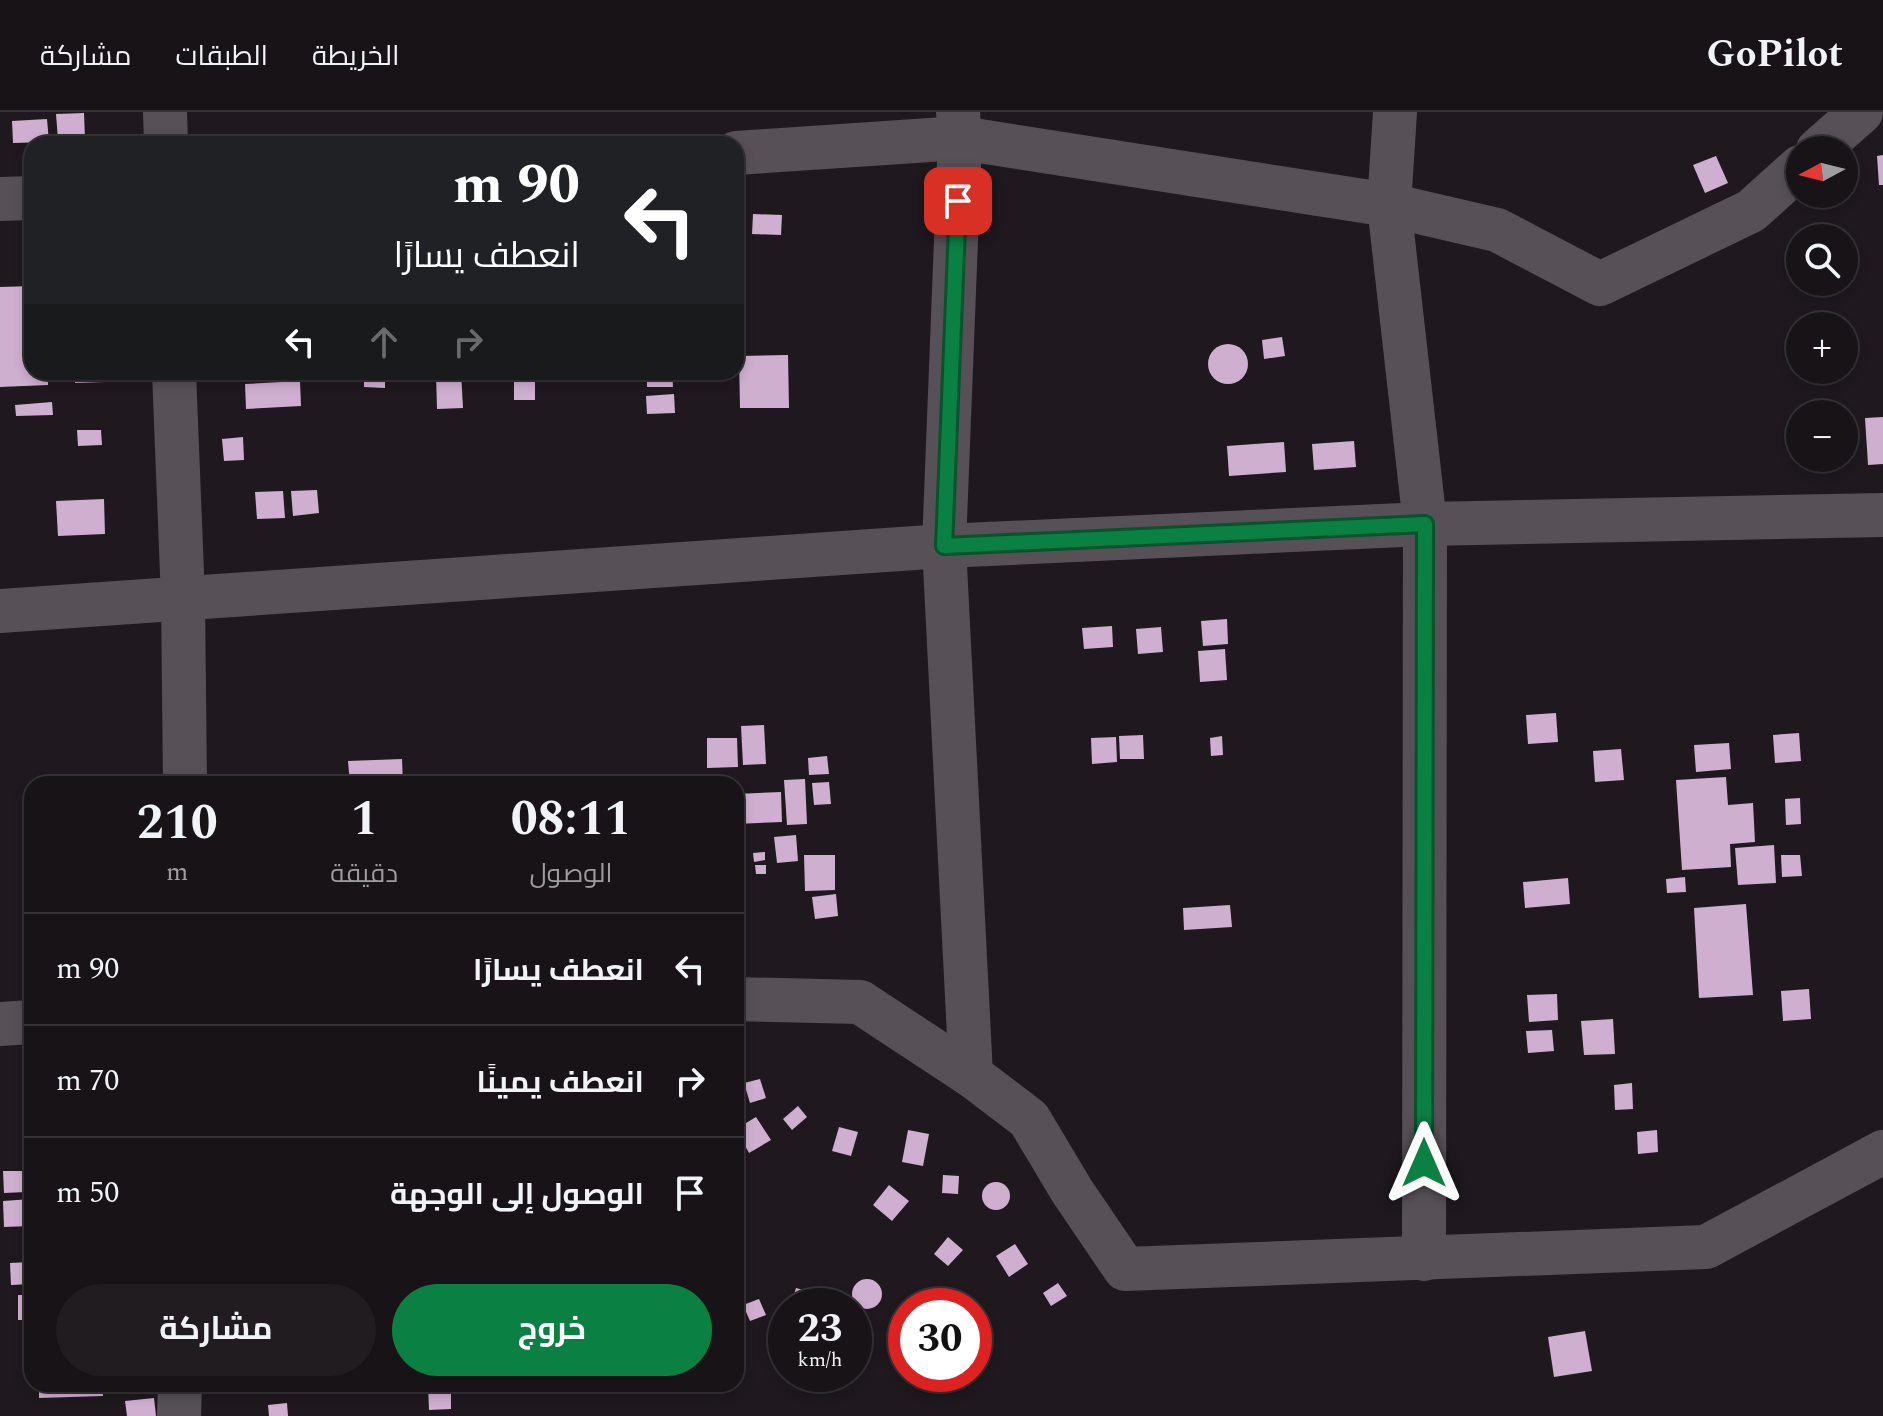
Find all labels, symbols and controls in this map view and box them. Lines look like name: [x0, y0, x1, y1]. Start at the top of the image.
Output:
text: GoPilot: [1707, 26, 1843, 84]
text: مشاركة: [40, 35, 131, 78]
text: الطبقات: [175, 35, 268, 78]
text: الخريطة: [312, 35, 399, 78]
north arrow: [1786, 136, 1858, 208]
map controls: [1786, 136, 1858, 472]
text: 90 m: [453, 143, 580, 228]
pin: [924, 167, 992, 235]
icon: left: [608, 168, 712, 272]
icon: arrive: [936, 179, 980, 223]
button: search: [1786, 224, 1858, 296]
text: انعطف يسارًا: [394, 229, 580, 284]
button: +: [1786, 312, 1858, 384]
icon: left: [278, 320, 322, 364]
icon: ahead: [362, 320, 406, 364]
icon: right: [446, 320, 490, 364]
button: −: [1786, 400, 1858, 472]
text: 1: [351, 783, 378, 856]
text: 08:11: [511, 783, 631, 856]
text: 210: [137, 787, 218, 860]
text: m: [166, 852, 188, 892]
text: دقيقة: [330, 854, 398, 894]
text: الوصول: [530, 854, 612, 894]
text: 90 m: [56, 946, 119, 992]
icon: left: [668, 947, 712, 991]
text: انعطف يسارًا: [473, 948, 644, 994]
text: 70 m: [56, 1058, 119, 1104]
icon: right: [668, 1059, 712, 1103]
text: انعطف يمينًا: [477, 1060, 644, 1106]
position arrow: [1382, 1121, 1466, 1205]
text: 50 m: [56, 1170, 119, 1216]
icon: arrive: [668, 1171, 712, 1215]
text: الوصول إلى الوجهة: [390, 1172, 644, 1218]
button: مشاركة: [56, 1284, 376, 1376]
button: خروج: [392, 1284, 712, 1376]
speed limit sign: 30: [888, 1288, 992, 1392]
text: 23: [798, 1299, 842, 1360]
text: km/h: [798, 1345, 843, 1375]

